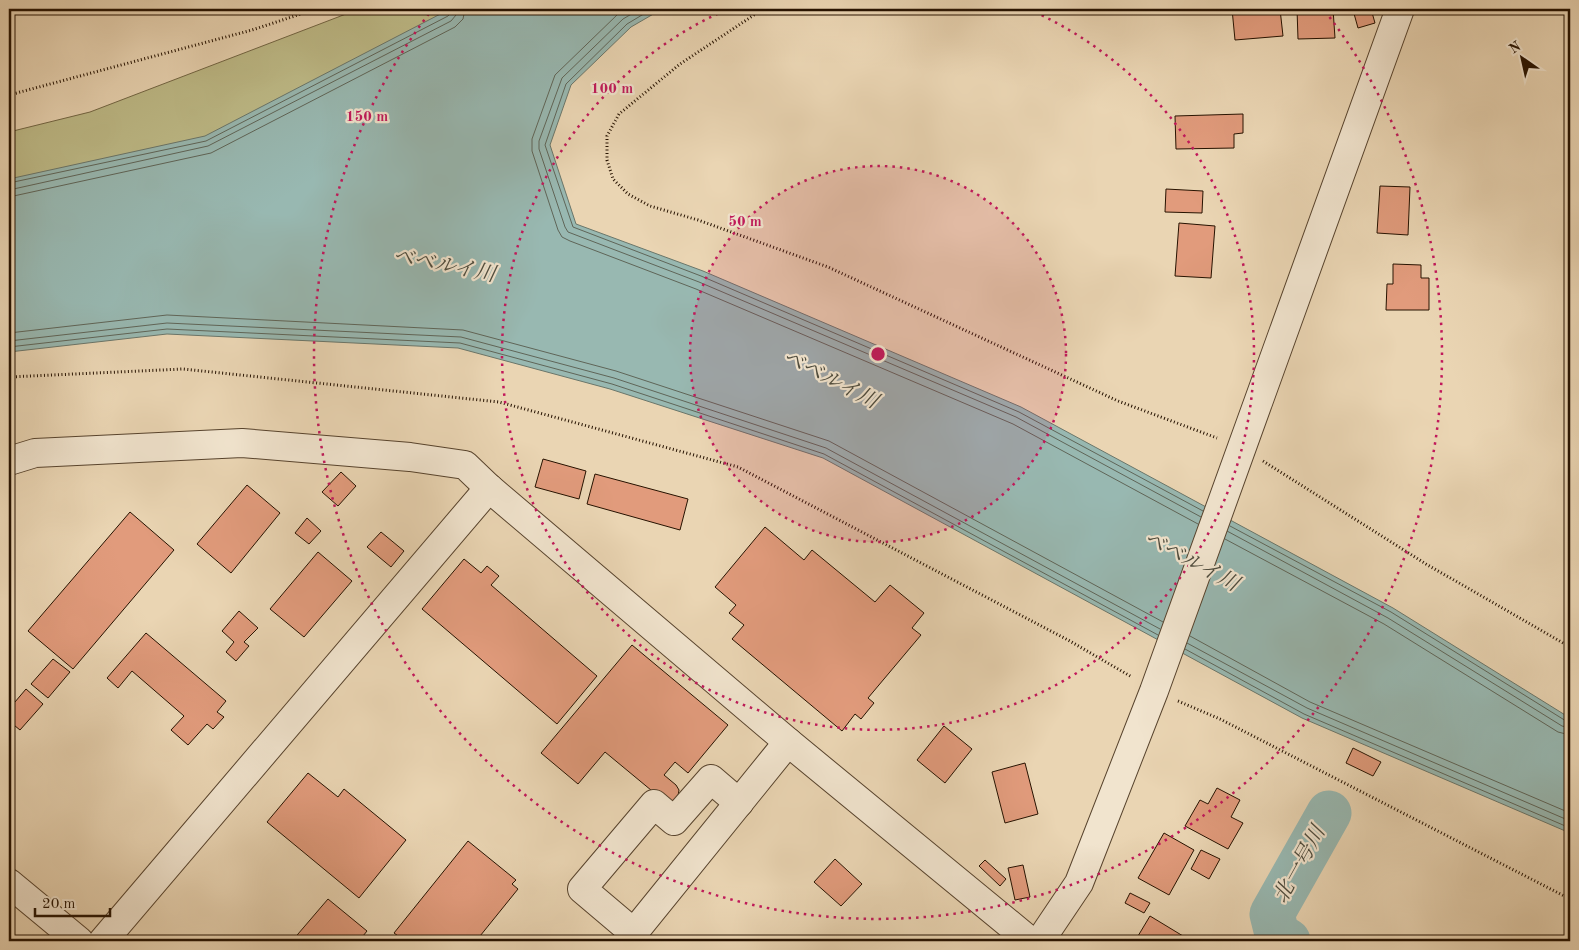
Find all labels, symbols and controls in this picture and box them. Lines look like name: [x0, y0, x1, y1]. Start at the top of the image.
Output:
north arrow: [1496, 32, 1546, 82]
text: N: [1507, 39, 1524, 57]
text: 100 m: [591, 82, 633, 97]
text: 150 m: [346, 110, 388, 125]
text: 50 m: [728, 215, 762, 230]
water label: ベベルイ川: [391, 245, 499, 287]
centre of rings: [869, 345, 887, 363]
water label: ベベルイ川: [779, 346, 883, 414]
water label: ベベルイ川: [1140, 527, 1244, 597]
water label: 北一号川: [1269, 820, 1331, 907]
scale bar: [35, 885, 110, 917]
text: 20 m: [42, 897, 76, 912]

